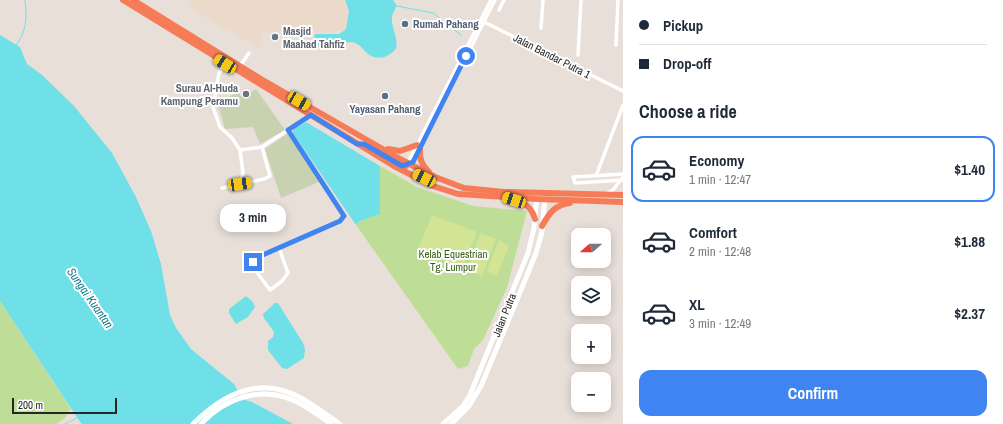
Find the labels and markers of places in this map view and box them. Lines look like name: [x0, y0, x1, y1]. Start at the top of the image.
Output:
place label: Rumah Pahang: [413, 17, 479, 31]
marker: Rumah Pahang: [400, 19, 410, 29]
place label: Masjid Maahad Tahfiz: [283, 24, 345, 51]
marker: Masjid Maahad Tahfiz: [270, 32, 280, 42]
place label: Surau Al-Huda Kampung Peramu: [161, 81, 238, 108]
marker: Surau Al-Huda Kampung Peramu: [241, 89, 251, 99]
marker: Yayasan Pahang: [380, 91, 390, 101]
place label: Yayasan Pahang: [349, 102, 421, 116]

